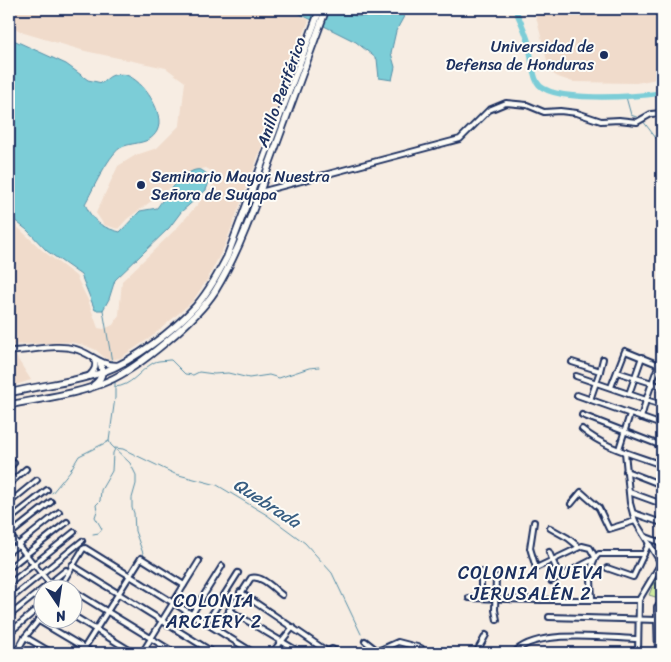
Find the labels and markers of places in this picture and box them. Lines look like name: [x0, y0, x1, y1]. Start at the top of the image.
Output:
place label: Universidad de Defensa de Honduras: [446, 32, 595, 79]
marker: Universidad de Defensa de Honduras: [598, 49, 610, 61]
place label: Seminario Mayor Nuestra Señora de Suyapa: [151, 162, 330, 209]
marker: Seminario Mayor Nuestra Señora de Suyapa: [135, 179, 147, 191]

